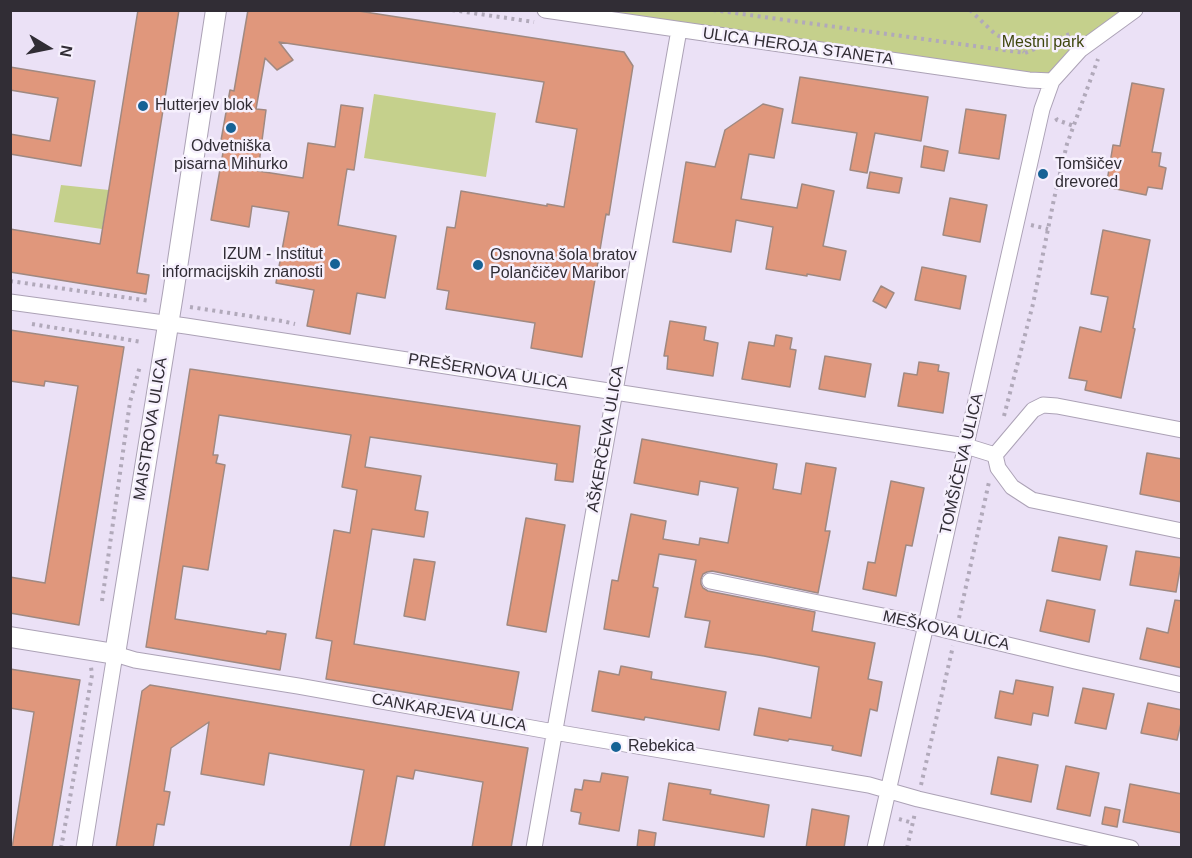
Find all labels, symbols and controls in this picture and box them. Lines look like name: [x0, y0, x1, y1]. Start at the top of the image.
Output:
north arrow: [18, 18, 78, 78]
street label: ULICA HEROJA STANETA: [701, 24, 895, 70]
park label: Mestni park: [1002, 33, 1084, 53]
text: N: [57, 44, 76, 58]
place label: Hutterjev blok: [155, 96, 253, 116]
marker: Hutterjev blok: [136, 99, 150, 113]
marker: Odvetniška pisarna Mihurko: [224, 121, 238, 135]
place label: Odvetniška pisarna Mihurko: [174, 137, 288, 175]
place label: Tomšičev drevored: [1055, 155, 1122, 193]
marker: Tomšičev drevored: [1036, 167, 1050, 181]
place label: IZUM - Institut informacijskih znanosti: [162, 245, 323, 283]
place label: Osnovna šola bratov Polančičev Maribor: [490, 246, 637, 284]
marker: IZUM - Institut informacijskih znanosti: [328, 257, 342, 271]
marker: Osnovna šola bratov Polančičev Maribor: [471, 258, 485, 272]
street label: PREŠERNOVA ULICA: [407, 350, 569, 394]
street label: MAISTROVA ULICA: [130, 356, 172, 502]
street label: AŠKERČEVA ULICA: [584, 364, 628, 514]
street label: TOMŠIČEVA ULICA: [936, 392, 988, 536]
street label: MEŠKOVA ULICA: [881, 607, 1011, 655]
street label: CANKARJEVA ULICA: [370, 690, 528, 736]
place label: Rebekica: [628, 737, 695, 757]
marker: Rebekica: [609, 740, 623, 754]

